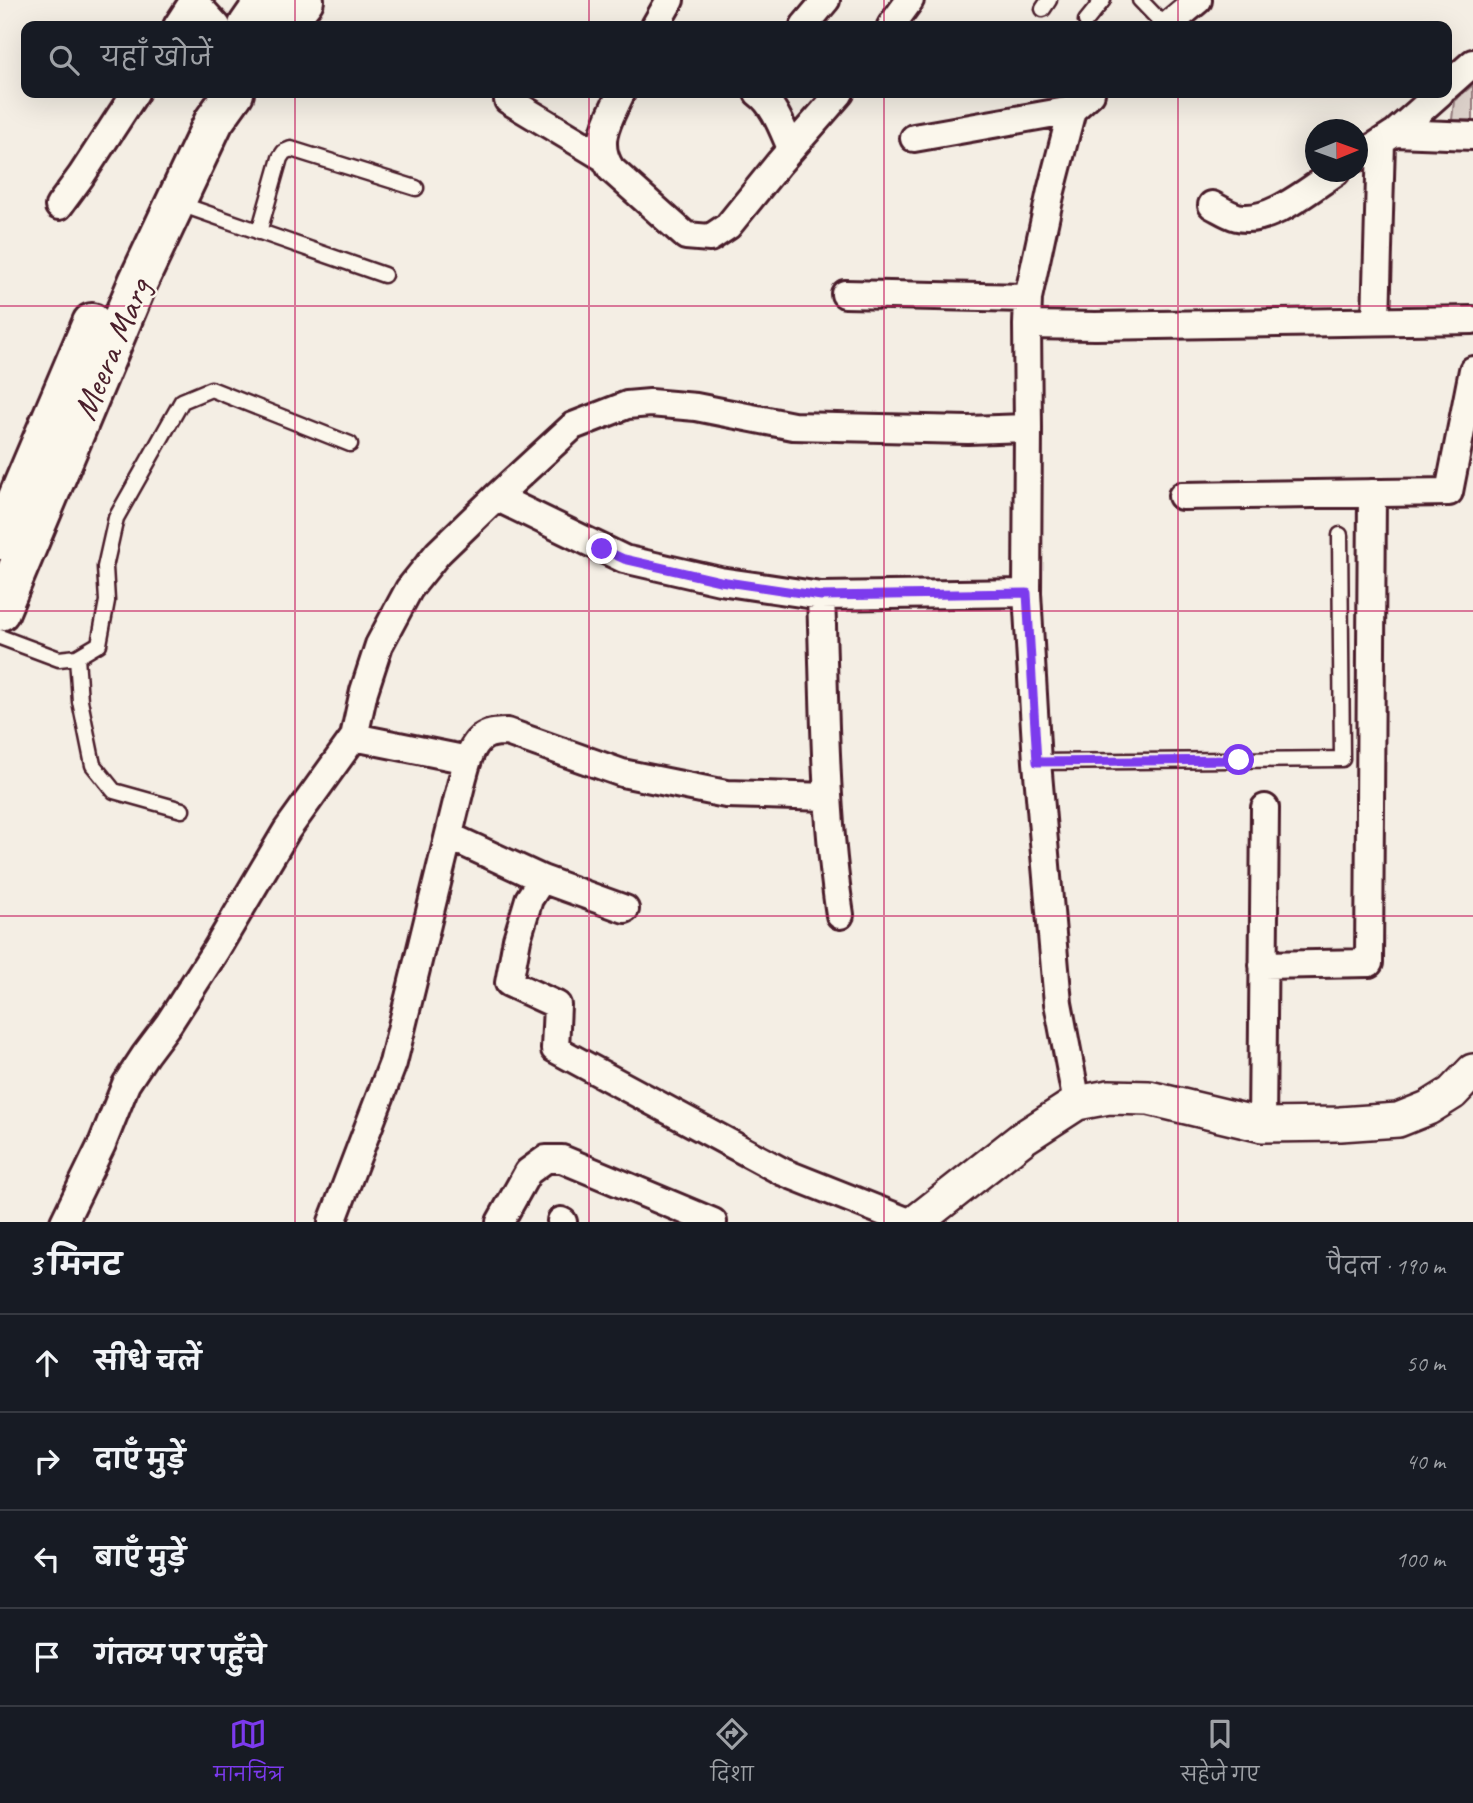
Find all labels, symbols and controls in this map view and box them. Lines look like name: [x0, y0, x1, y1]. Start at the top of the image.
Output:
search box: [21, 21, 1452, 98]
icon: search: [45, 41, 83, 79]
text: यहाँ खोजें: [101, 41, 212, 74]
north arrow: [1305, 119, 1368, 182]
street label: Meera Marg: [62, 270, 162, 427]
route end: [586, 533, 617, 564]
route start: [1223, 744, 1254, 775]
text: 3 मिनट: [28, 1246, 122, 1284]
text: पैदल · 190 m: [1327, 1252, 1445, 1281]
icon: ahead: [28, 1344, 66, 1382]
text: सीधे चलें: [95, 1345, 201, 1378]
text: 50 m: [1406, 1349, 1445, 1378]
icon: right: [28, 1442, 66, 1480]
text: दाएँ मुड़ें: [95, 1443, 185, 1476]
text: 40 m: [1406, 1447, 1445, 1476]
icon: left: [28, 1540, 66, 1578]
text: बाएँ मुड़ें: [95, 1541, 186, 1574]
text: 100 m: [1396, 1545, 1445, 1574]
icon: arrive: [28, 1638, 66, 1676]
text: गंतव्य पर पहुँचे: [95, 1639, 266, 1672]
tab: मानचित्र: [214, 1715, 283, 1795]
tab: दिशा: [710, 1715, 754, 1795]
tab: सहेजे गए: [1181, 1715, 1259, 1795]

